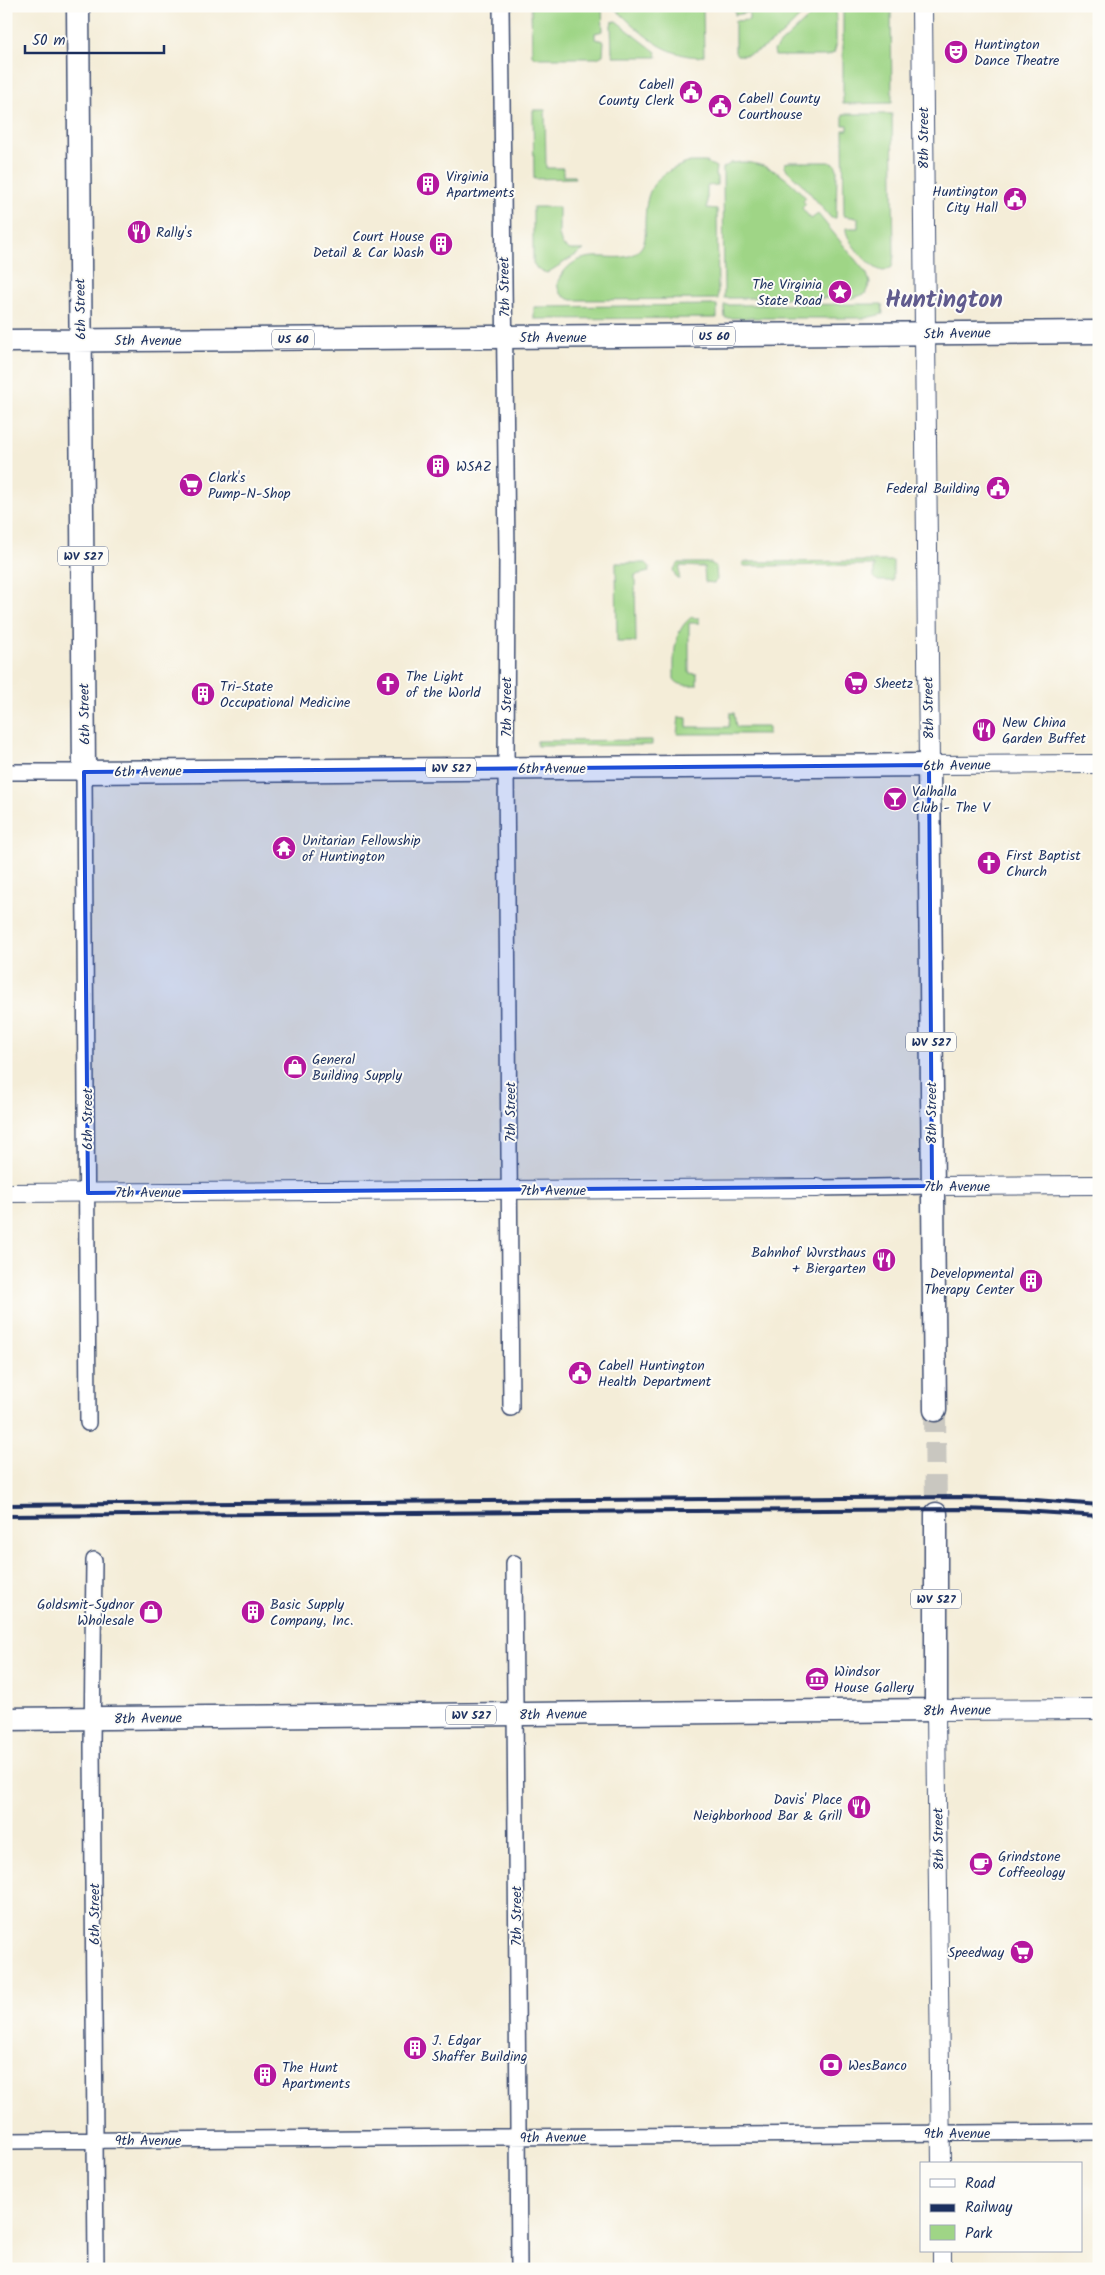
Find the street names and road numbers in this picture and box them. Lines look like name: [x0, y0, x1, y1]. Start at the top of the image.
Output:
street label: 8th Street: [913, 106, 935, 169]
street label: 7th Street: [493, 256, 517, 317]
street label: 6th Street: [69, 277, 93, 340]
street label: 5th Avenue: [923, 322, 992, 346]
road number: US 60: [693, 326, 735, 346]
street label: 5th Avenue: [519, 327, 587, 349]
road number: US 60: [272, 329, 314, 348]
street label: 5th Avenue: [114, 330, 182, 352]
road number: WV 527: [58, 546, 108, 566]
street label: 7th Street: [496, 676, 518, 737]
street label: 8th Street: [917, 676, 941, 739]
street label: 6th Street: [73, 682, 97, 745]
street label: 6th Avenue: [923, 754, 992, 778]
road number: WV 527: [426, 758, 476, 778]
street label: 6th Avenue: [518, 758, 586, 780]
street label: 6th Avenue: [114, 760, 183, 784]
road number: WV 527: [906, 1032, 956, 1052]
street label: 7th Street: [500, 1081, 522, 1142]
street label: 8th Street: [921, 1081, 943, 1144]
street label: 6th Street: [77, 1088, 99, 1150]
street label: 7th Avenue: [924, 1176, 991, 1198]
street label: 7th Avenue: [520, 1180, 587, 1202]
street label: 7th Avenue: [115, 1182, 182, 1204]
road number: WV 527: [911, 1590, 961, 1608]
street label: 8th Avenue: [923, 1699, 992, 1723]
street label: 8th Avenue: [519, 1703, 588, 1727]
road number: WV 527: [446, 1706, 496, 1724]
street label: 8th Avenue: [114, 1707, 183, 1731]
street label: 8th Street: [927, 1807, 951, 1870]
street label: 6th Street: [84, 1883, 106, 1945]
street label: 7th Street: [506, 1885, 528, 1946]
street label: 9th Avenue: [924, 2123, 991, 2145]
street label: 9th Avenue: [520, 2126, 587, 2150]
street label: 9th Avenue: [115, 2130, 182, 2152]

